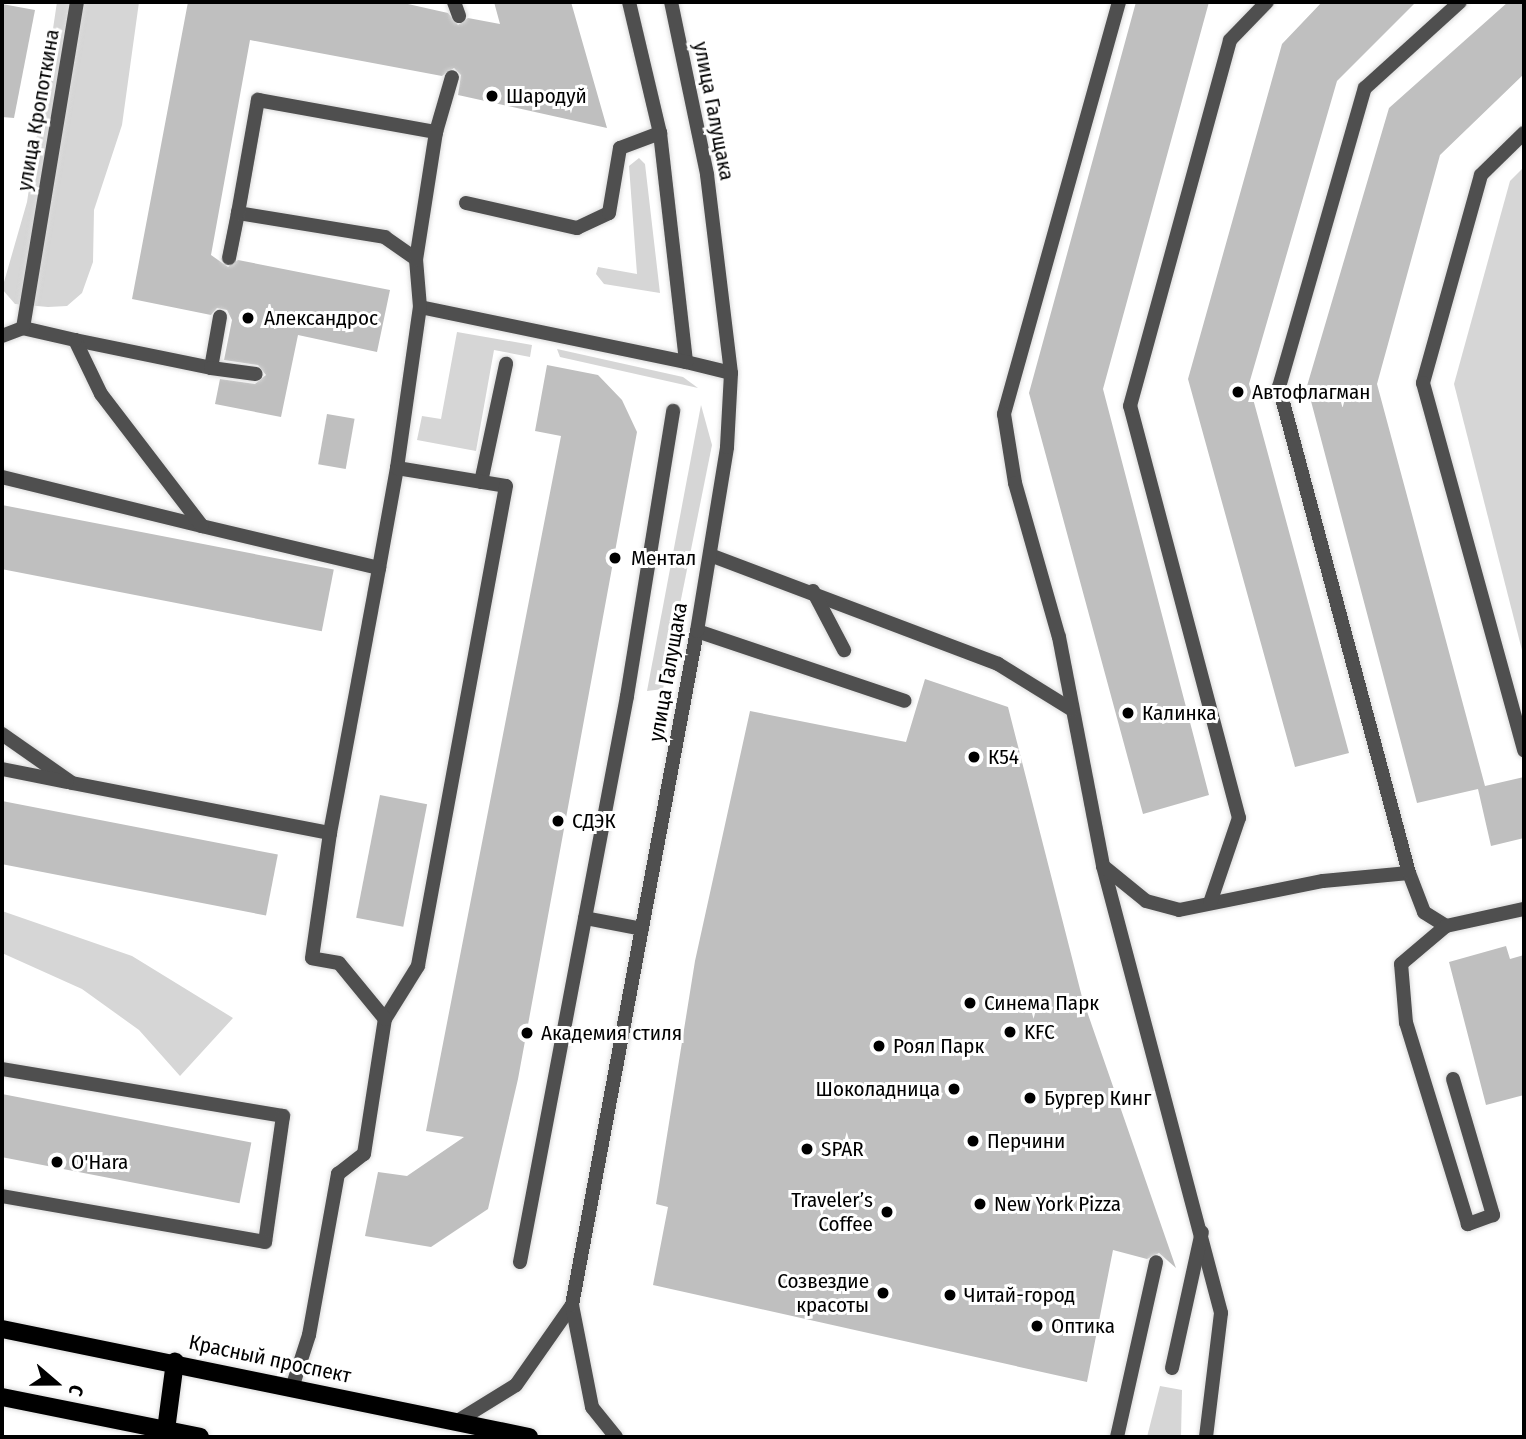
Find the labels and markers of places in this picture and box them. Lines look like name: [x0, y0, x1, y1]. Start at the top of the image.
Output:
place label: Шародуй: [506, 83, 587, 109]
marker: Шародуй: [484, 88, 500, 104]
place label: Александрос: [264, 305, 378, 331]
marker: Александрос: [238, 308, 258, 328]
place label: Автофлагман: [1252, 379, 1371, 405]
marker: Автофлагман: [1230, 384, 1246, 400]
place label: Ментал: [631, 545, 696, 571]
marker: Ментал: [605, 548, 625, 568]
place label: Калинка: [1142, 700, 1216, 726]
marker: Калинка: [1120, 705, 1136, 721]
place label: К54: [988, 744, 1019, 770]
marker: К54: [966, 749, 982, 765]
place label: СДЭК: [572, 808, 616, 834]
marker: СДЭК: [550, 813, 566, 829]
place label: Синема Парк: [984, 990, 1099, 1016]
marker: Синема Парк: [962, 995, 978, 1011]
place label: KFC: [1024, 1019, 1055, 1045]
place label: Академия стиля: [541, 1020, 682, 1046]
marker: KFC: [1002, 1024, 1018, 1040]
marker: Академия стиля: [519, 1025, 535, 1041]
place label: Роял Парк: [893, 1033, 984, 1059]
marker: Роял Парк: [871, 1038, 887, 1054]
place label: Шоколадница: [816, 1076, 940, 1102]
marker: Шоколадница: [946, 1081, 962, 1097]
place label: Бургер Кинг: [1044, 1085, 1151, 1111]
marker: Бургер Кинг: [1022, 1090, 1038, 1106]
place label: Перчини: [987, 1128, 1065, 1154]
marker: Перчини: [965, 1133, 981, 1149]
place label: SPAR: [821, 1136, 864, 1162]
marker: SPAR: [799, 1141, 815, 1157]
place label: O'Hara: [71, 1149, 128, 1175]
marker: O'Hara: [49, 1154, 65, 1170]
place label: Traveler’s Coffee: [791, 1187, 873, 1237]
place label: New York Pizza: [994, 1191, 1121, 1217]
marker: New York Pizza: [972, 1196, 988, 1212]
marker: Traveler’s Coffee: [879, 1204, 895, 1220]
place label: Созвездие красоты: [777, 1268, 869, 1318]
place label: Читай-город: [964, 1282, 1075, 1308]
marker: Созвездие красоты: [875, 1285, 891, 1301]
marker: Читай-город: [942, 1287, 958, 1303]
place label: Оптика: [1051, 1313, 1115, 1339]
marker: Оптика: [1029, 1318, 1045, 1334]

